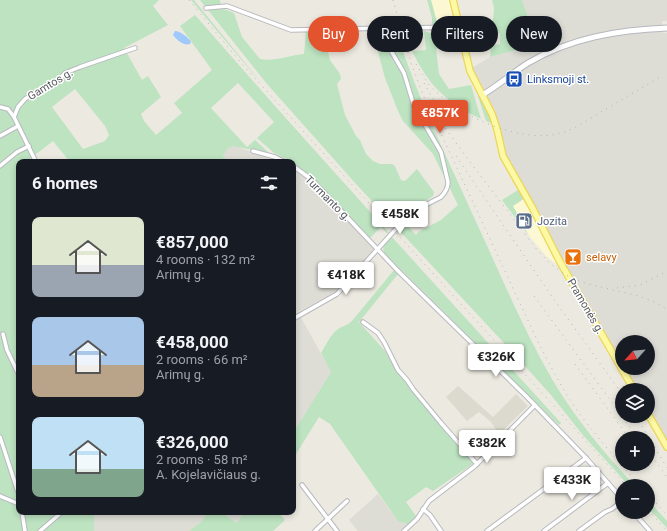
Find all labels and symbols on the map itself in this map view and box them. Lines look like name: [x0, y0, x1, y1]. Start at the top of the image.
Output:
street label: Gamtos g.: [25, 66, 75, 103]
bus stop icon: Linksmoji st.: [504, 69, 524, 89]
place label: Linksmoji st.: [527, 73, 589, 86]
pin: €857K: [412, 100, 468, 134]
street label: Turmanto g.: [302, 173, 353, 224]
pin: €458K: [372, 201, 428, 235]
fuel station icon: Jozita: [514, 211, 534, 231]
place label: Jozita: [537, 215, 567, 228]
bar icon: selavy: [563, 247, 583, 267]
place label: selavy: [586, 251, 617, 264]
pin: €418K: [318, 262, 374, 296]
street label: Pramonės g.: [565, 276, 607, 336]
north arrow: [615, 335, 655, 375]
pin: €326K: [468, 344, 524, 378]
pin: €382K: [459, 430, 515, 464]
pin: €433K: [544, 467, 600, 501]

